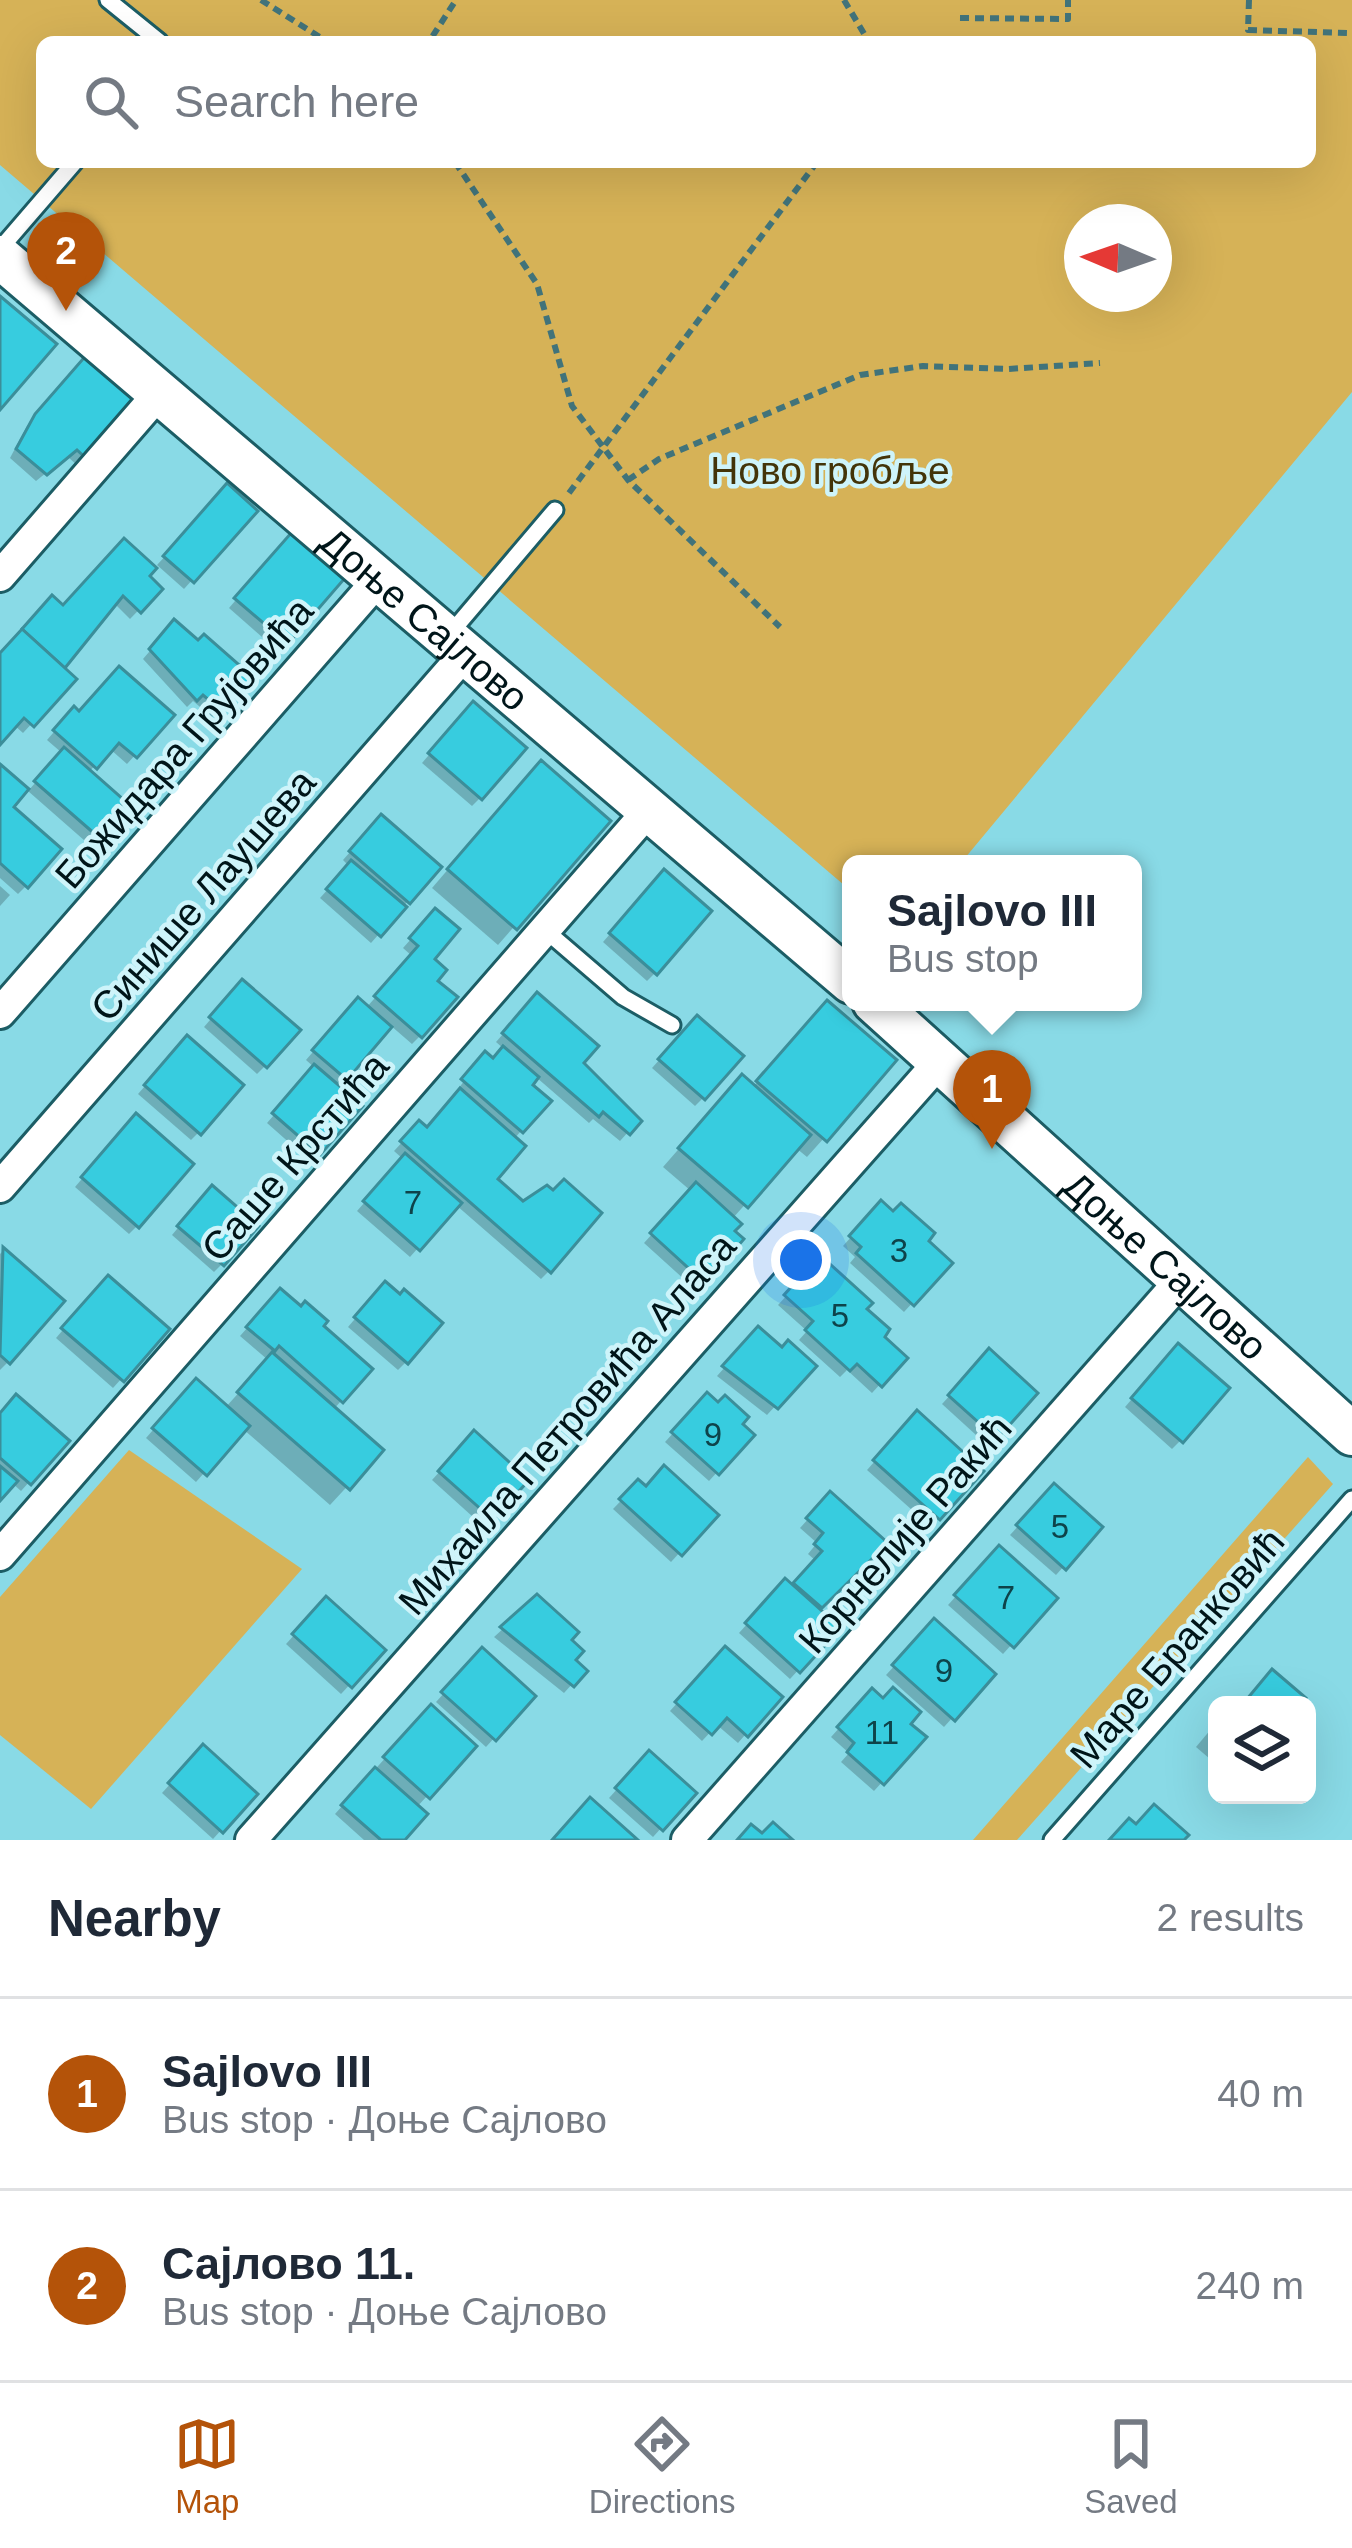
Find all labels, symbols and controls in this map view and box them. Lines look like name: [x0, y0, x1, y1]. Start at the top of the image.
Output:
search box: [36, 36, 1316, 168]
icon: search: [78, 69, 144, 135]
text: Search here: [174, 76, 419, 127]
north arrow: [1064, 204, 1172, 312]
pin: 2: [27, 212, 105, 311]
park label: Ново гробље: [710, 449, 950, 492]
street label: Доње Сајлово: [312, 519, 537, 719]
street label: Божидара Грујовића: [47, 589, 322, 896]
street label: Синише Лаушева: [82, 761, 324, 1029]
popup: [842, 855, 1142, 1011]
text: Sajlovo III: [887, 885, 1097, 936]
text: Bus stop: [887, 937, 1039, 980]
street label: Саше Крстића: [193, 1044, 397, 1270]
pin: 1: [953, 1050, 1031, 1149]
street label: Доње Сајлово: [1055, 1163, 1276, 1368]
house number: 7: [404, 1184, 422, 1221]
street label: Михаила Петровића Аласа: [390, 1225, 744, 1623]
your location: [771, 1230, 831, 1290]
house number: 3: [890, 1232, 908, 1269]
house number: 5: [831, 1297, 849, 1334]
street label: Корнелије Ракић: [790, 1406, 1020, 1662]
house number: 9: [704, 1416, 722, 1453]
house number: 5: [1051, 1508, 1069, 1545]
street label: Маре Бранковић: [1061, 1520, 1293, 1776]
house number: 7: [997, 1579, 1015, 1616]
house number: 9: [935, 1652, 953, 1689]
map controls: [1208, 1696, 1316, 1804]
button: layers: [1208, 1696, 1316, 1804]
house number: 11: [865, 1714, 899, 1751]
text: Nearby: [48, 1890, 221, 1947]
text: 2 results: [1157, 1896, 1304, 1939]
text: Sajlovo III: [162, 2046, 372, 2097]
text: 1: [76, 2072, 98, 2115]
text: 40 m: [1217, 2072, 1304, 2115]
text: Bus stop · Доње Сајлово: [162, 2098, 607, 2141]
text: Сајлово 11.: [162, 2238, 415, 2289]
text: 2: [76, 2264, 98, 2307]
text: 240 m: [1196, 2264, 1304, 2307]
text: Bus stop · Доње Сајлово: [162, 2290, 607, 2333]
tab: Map: [174, 2411, 240, 2521]
tab: Directions: [589, 2411, 736, 2521]
tab: Saved: [1084, 2411, 1178, 2521]

